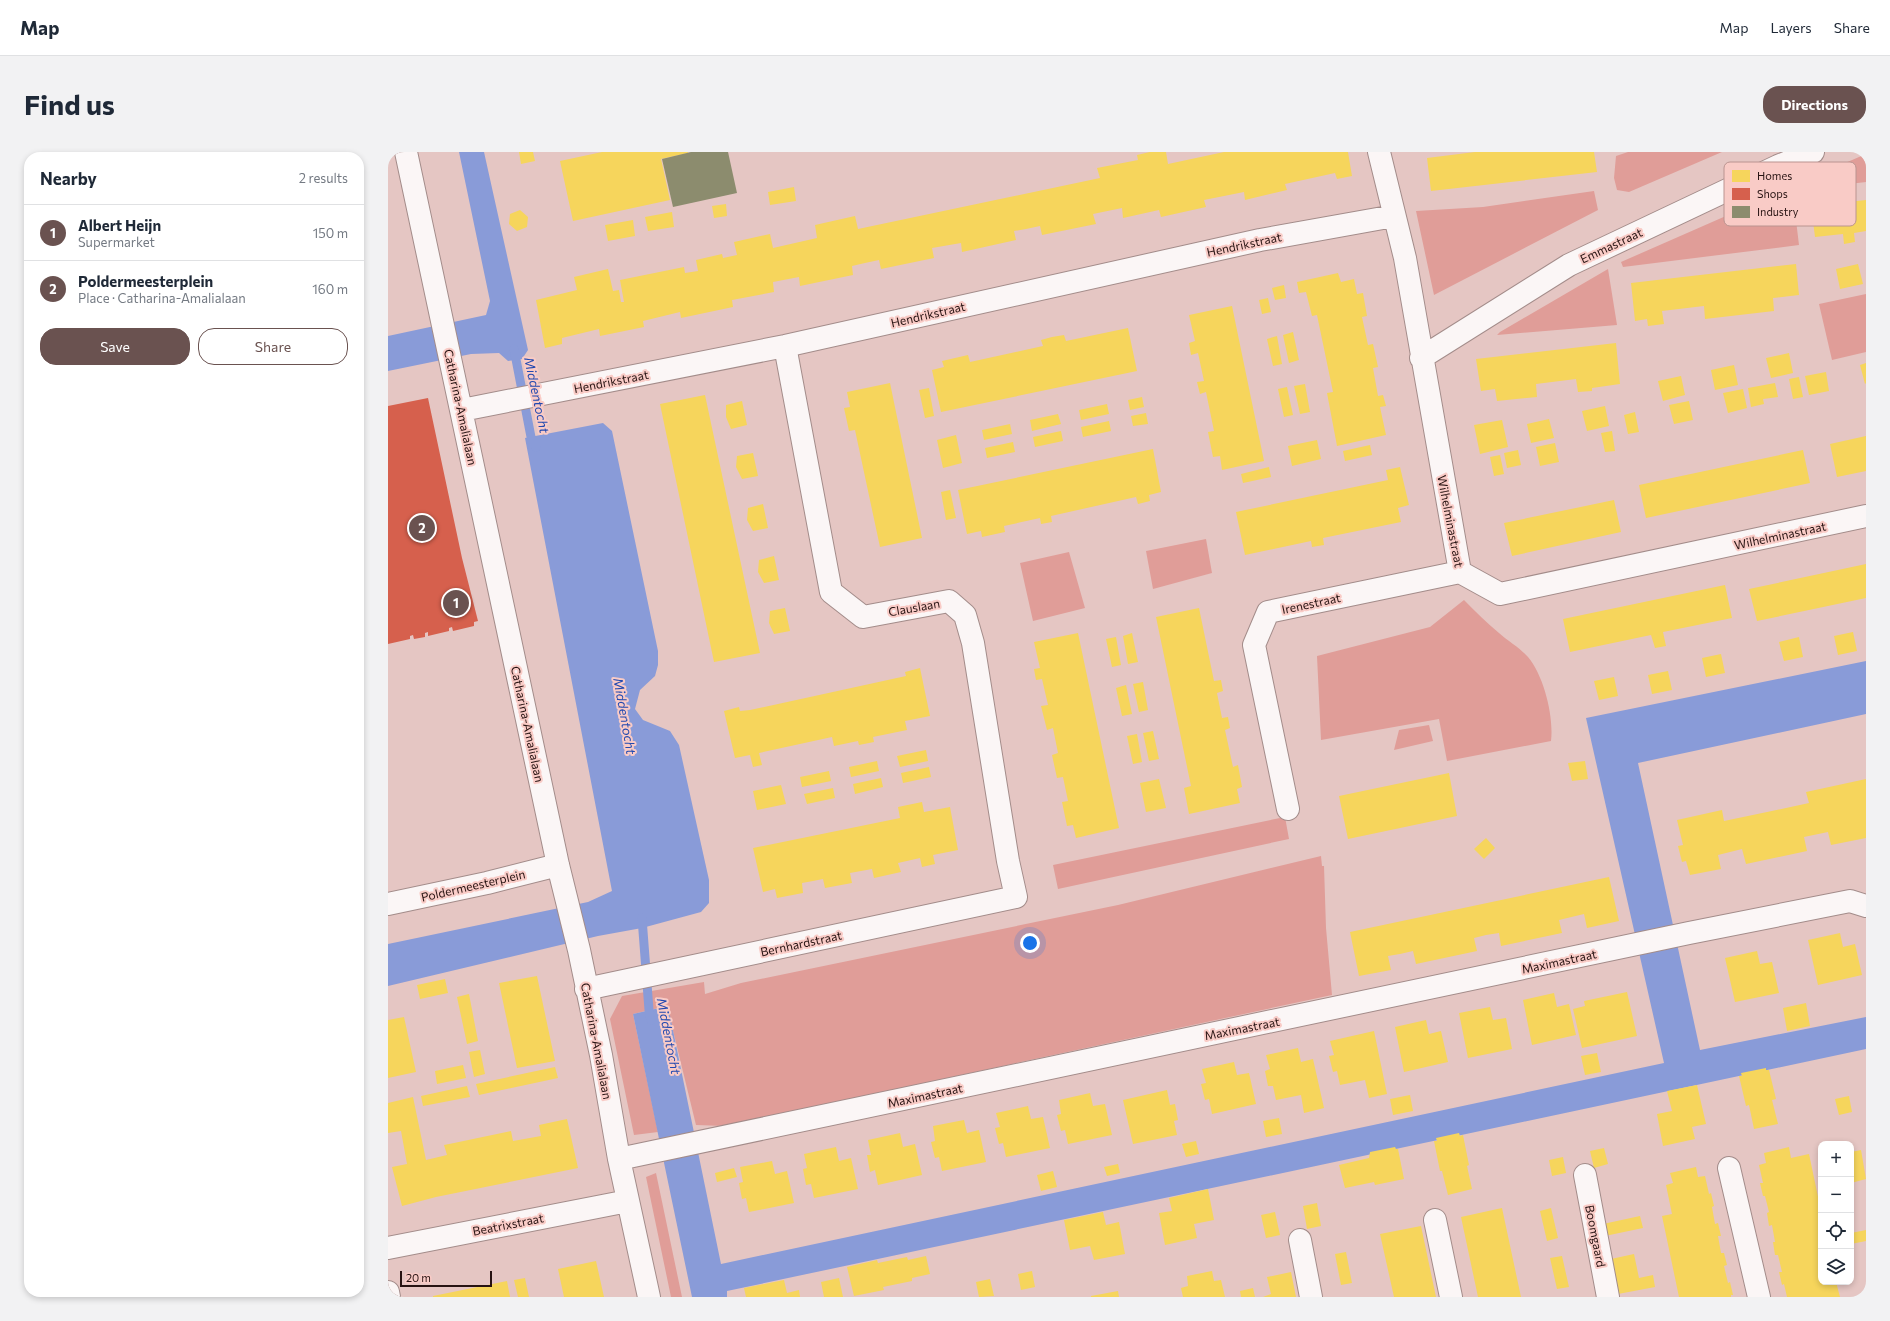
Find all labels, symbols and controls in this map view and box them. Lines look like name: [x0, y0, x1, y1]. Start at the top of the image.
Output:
text: Map: [20, 16, 59, 39]
text: Map: [1720, 19, 1748, 36]
text: Layers: [1770, 19, 1812, 36]
text: Share: [1834, 19, 1870, 36]
button: Directions: [1763, 86, 1866, 123]
text: Find us: [24, 87, 115, 121]
legend: [1724, 162, 1856, 226]
text: Nearby: [40, 168, 97, 189]
text: Homes: [1757, 169, 1792, 182]
text: 2 results: [299, 170, 348, 186]
text: Shops: [1757, 187, 1788, 200]
text: Industry: [1757, 205, 1799, 218]
text: Albert Heijn: [78, 216, 161, 234]
text: 1: [50, 225, 56, 241]
text: 150 m: [313, 225, 348, 241]
street label: Emmastraat: [1578, 225, 1644, 265]
street label: Hendrikstraat: [1205, 229, 1283, 259]
text: Supermarket: [78, 234, 155, 250]
text: Poldermeesterplein: [78, 272, 213, 290]
text: 2: [49, 281, 57, 297]
text: 160 m: [312, 281, 348, 297]
text: Place · Catharina-Amalialaan: [78, 290, 246, 306]
street label: Hendrikstraat: [889, 299, 967, 329]
button: Save: [40, 328, 190, 365]
button: Share: [198, 328, 348, 365]
street label: Catharina-Amalialaan: [442, 348, 480, 466]
water label: Middentocht: [521, 356, 553, 435]
street label: Hendrikstraat: [572, 367, 650, 395]
street label: Wilhelminastraat: [1435, 474, 1467, 568]
pin: 2: [409, 513, 435, 543]
street label: Wilhelminastraat: [1733, 518, 1827, 552]
pin: 1: [443, 588, 469, 618]
street label: Irenestraat: [1280, 590, 1342, 616]
street label: Clauslaan: [887, 596, 941, 618]
street label: Catharina-Amalialaan: [509, 665, 547, 783]
water label: Middentocht: [610, 677, 640, 756]
street label: Poldermeesterplein: [420, 866, 526, 904]
street label: Bernhardstraat: [759, 928, 843, 958]
your location: [1020, 933, 1040, 953]
street label: Maximastraat: [1520, 946, 1598, 976]
street label: Catharina-Amalialaan: [579, 982, 615, 1100]
water label: Middentocht: [654, 997, 684, 1076]
street label: Maximastraat: [1203, 1014, 1281, 1042]
street label: Maximastraat: [886, 1080, 964, 1110]
map controls: [1818, 1141, 1854, 1285]
button: +: [1818, 1141, 1854, 1177]
button: −: [1818, 1177, 1854, 1213]
street label: Boomgaard: [1583, 1204, 1609, 1268]
street label: Beatrixstraat: [471, 1210, 545, 1238]
button: locate: [1818, 1213, 1854, 1249]
button: layers: [1818, 1249, 1854, 1285]
scale bar: [400, 1269, 492, 1288]
text: 20 m: [406, 1271, 431, 1284]

